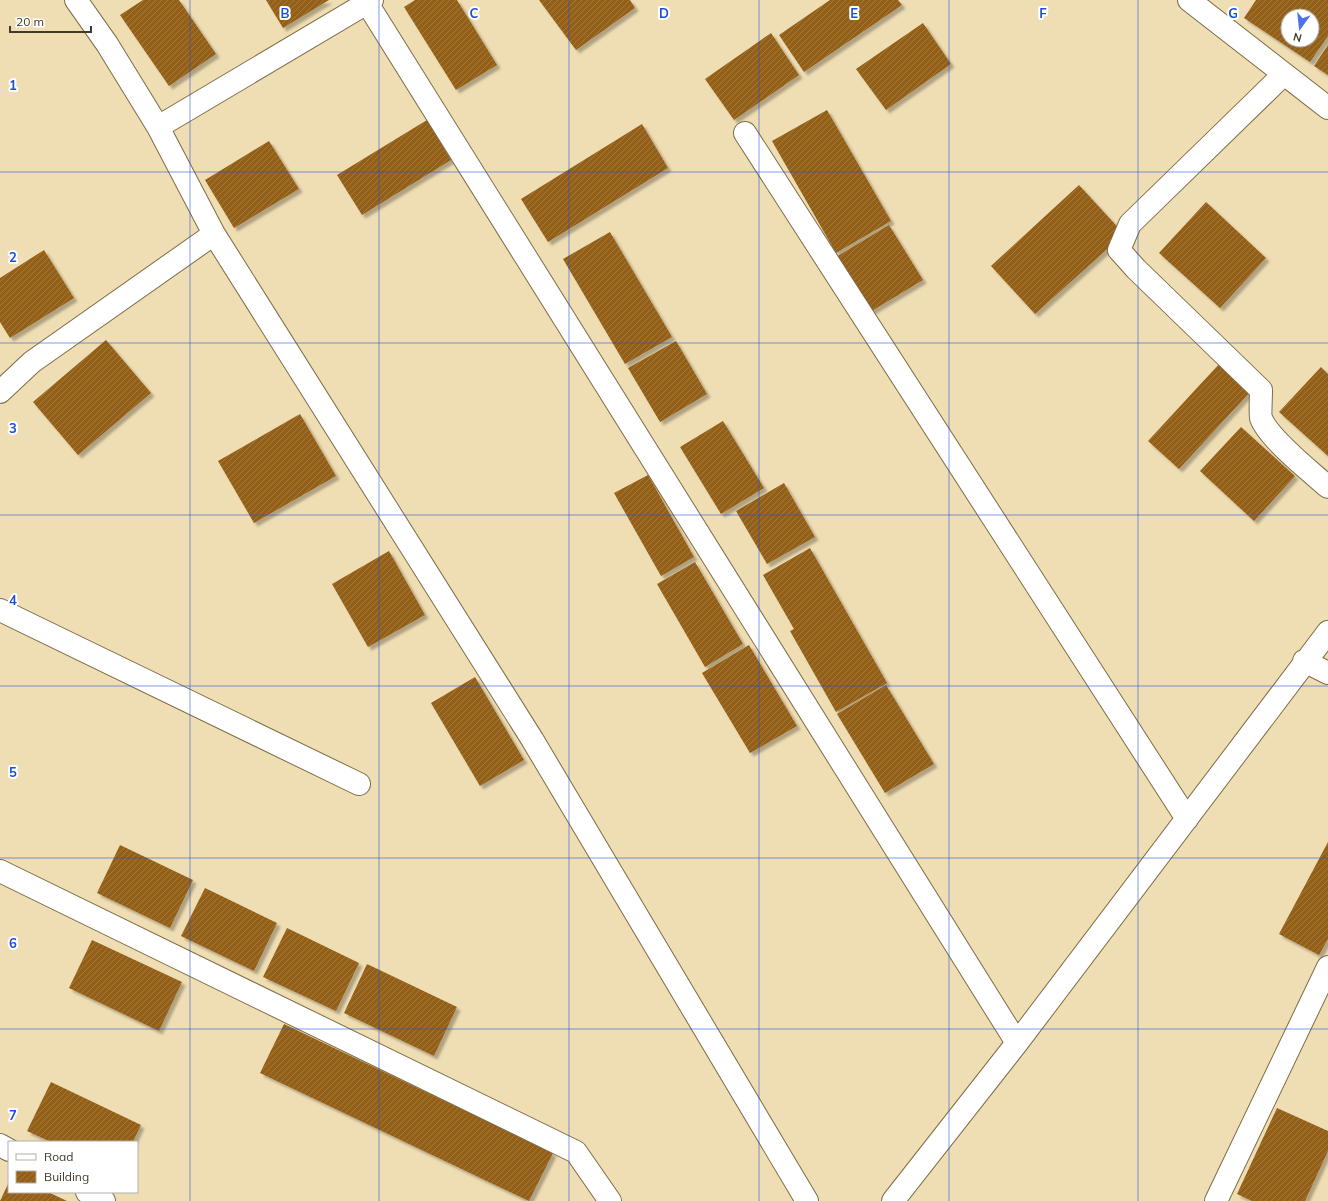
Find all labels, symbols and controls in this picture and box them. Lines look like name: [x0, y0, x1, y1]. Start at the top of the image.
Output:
text: B: [281, 5, 290, 21]
text: C: [470, 5, 479, 21]
text: D: [659, 5, 669, 21]
text: E: [850, 5, 858, 21]
text: F: [1039, 5, 1047, 21]
text: G: [1228, 5, 1238, 21]
scale bar: [10, 8, 91, 34]
north arrow: [1280, 8, 1320, 48]
text: 20 m: [16, 14, 44, 29]
text: N: [1292, 30, 1303, 45]
text: 1: [9, 77, 17, 93]
text: 2: [9, 249, 17, 265]
text: 3: [9, 420, 17, 436]
text: 4: [9, 592, 17, 608]
text: 5: [9, 764, 17, 780]
text: 6: [9, 935, 17, 951]
text: 7: [9, 1107, 17, 1123]
legend: [8, 1141, 138, 1193]
text: Road: [44, 1149, 73, 1164]
text: Building: [44, 1169, 89, 1184]

